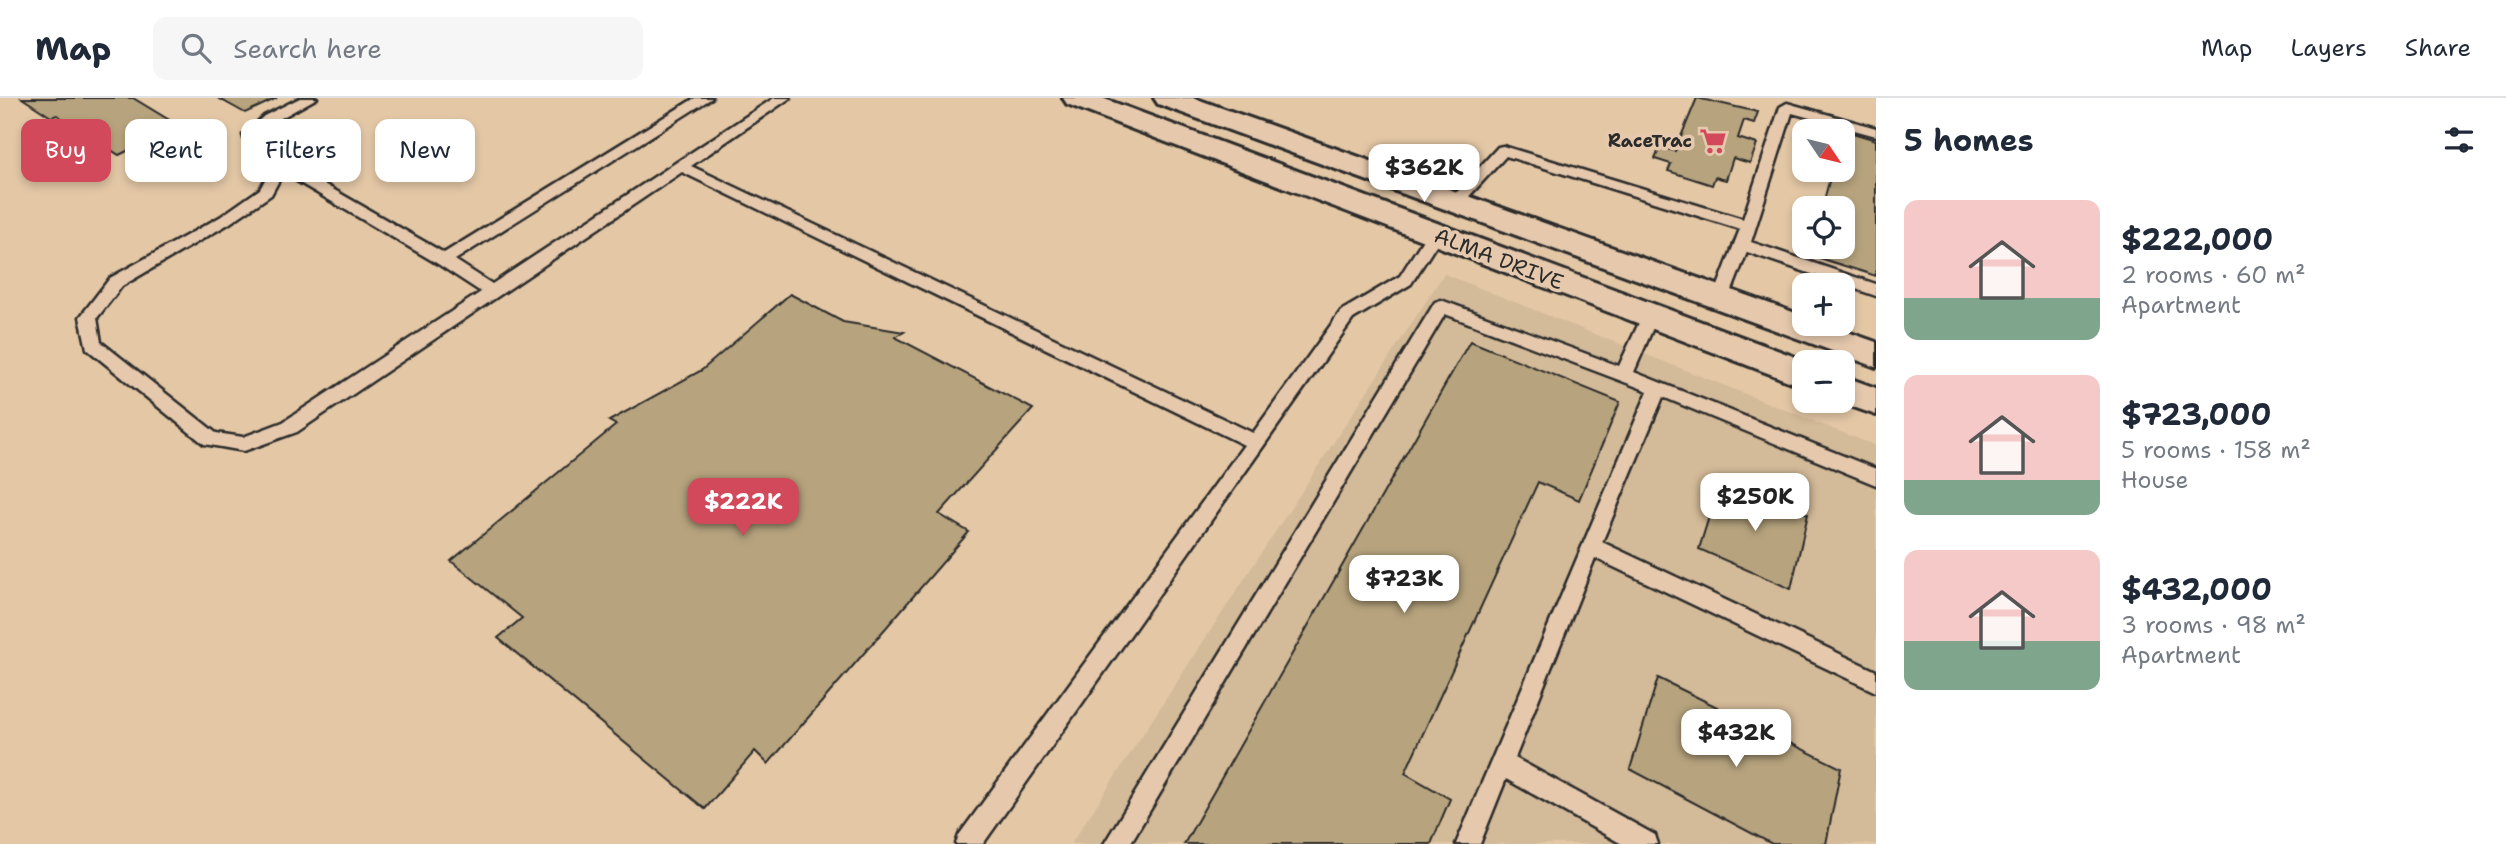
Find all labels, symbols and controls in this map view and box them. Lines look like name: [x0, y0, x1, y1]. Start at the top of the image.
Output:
search box: [153, 17, 643, 80]
text: Map: [35, 26, 111, 71]
icon: search: [177, 29, 215, 67]
text: Search here: [233, 31, 382, 66]
text: Map: [2201, 32, 2252, 64]
text: Layers: [2290, 32, 2367, 64]
text: Share: [2405, 32, 2471, 64]
chip: Buy: [21, 119, 111, 182]
chip: Rent: [125, 119, 227, 182]
chip: Filters: [241, 119, 361, 182]
chip: New: [375, 119, 475, 182]
north arrow: [1792, 119, 1855, 182]
map controls: [1792, 119, 1855, 413]
text: 5 homes: [1904, 120, 2034, 161]
icon: filters: [2440, 121, 2478, 159]
supermarket icon: RaceTrac: [1698, 126, 1728, 156]
place label: RaceTrac: [1608, 129, 1692, 153]
pin: $362K: [1375, 144, 1473, 204]
text: $362K: [1385, 152, 1463, 182]
button: locate: [1792, 196, 1855, 259]
text: $222,000: [2121, 219, 2273, 260]
street label: ALMA DRIVE: [1430, 222, 1568, 296]
icon: home: [1960, 228, 2044, 312]
text: 2 rooms · 60 m²: [2121, 260, 2306, 290]
button: +: [1792, 273, 1855, 336]
text: Apartment: [2121, 290, 2241, 320]
button: −: [1792, 350, 1855, 413]
text: $723,000: [2121, 394, 2271, 435]
icon: home: [1960, 403, 2044, 487]
text: 5 rooms · 158 m²: [2121, 435, 2311, 465]
text: House: [2121, 465, 2189, 495]
pin: $250K: [1706, 474, 1804, 533]
pin: $222K: [694, 478, 792, 538]
text: $250K: [1716, 481, 1794, 511]
text: $222K: [704, 486, 782, 516]
pin: $723K: [1355, 556, 1453, 615]
text: $723K: [1365, 563, 1443, 593]
text: $432,000: [2121, 569, 2272, 610]
icon: home: [1960, 578, 2044, 662]
text: 3 rooms · 98 m²: [2121, 610, 2306, 640]
text: Apartment: [2121, 640, 2241, 670]
pin: $432K: [1687, 710, 1785, 769]
text: $432K: [1697, 717, 1775, 747]

